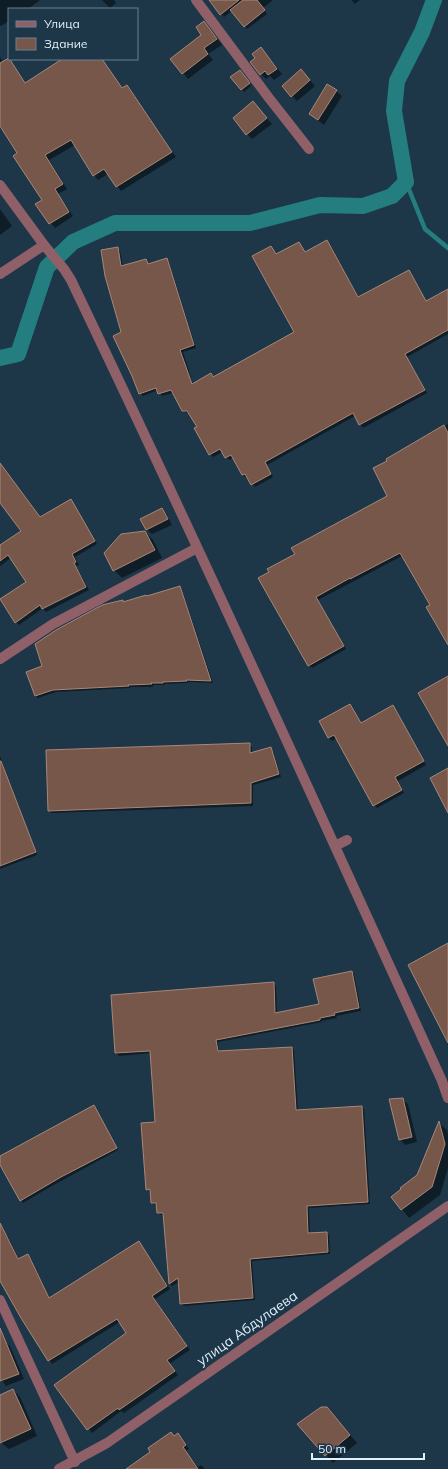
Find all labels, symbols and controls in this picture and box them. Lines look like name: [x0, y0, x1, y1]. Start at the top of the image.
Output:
legend: [8, 8, 138, 60]
text: Улица: [43, 16, 80, 31]
text: Здание: [44, 36, 88, 51]
street label: улица Абдулаева: [193, 1286, 301, 1370]
scale bar: [312, 1435, 424, 1461]
text: 50 m: [318, 1441, 346, 1456]

